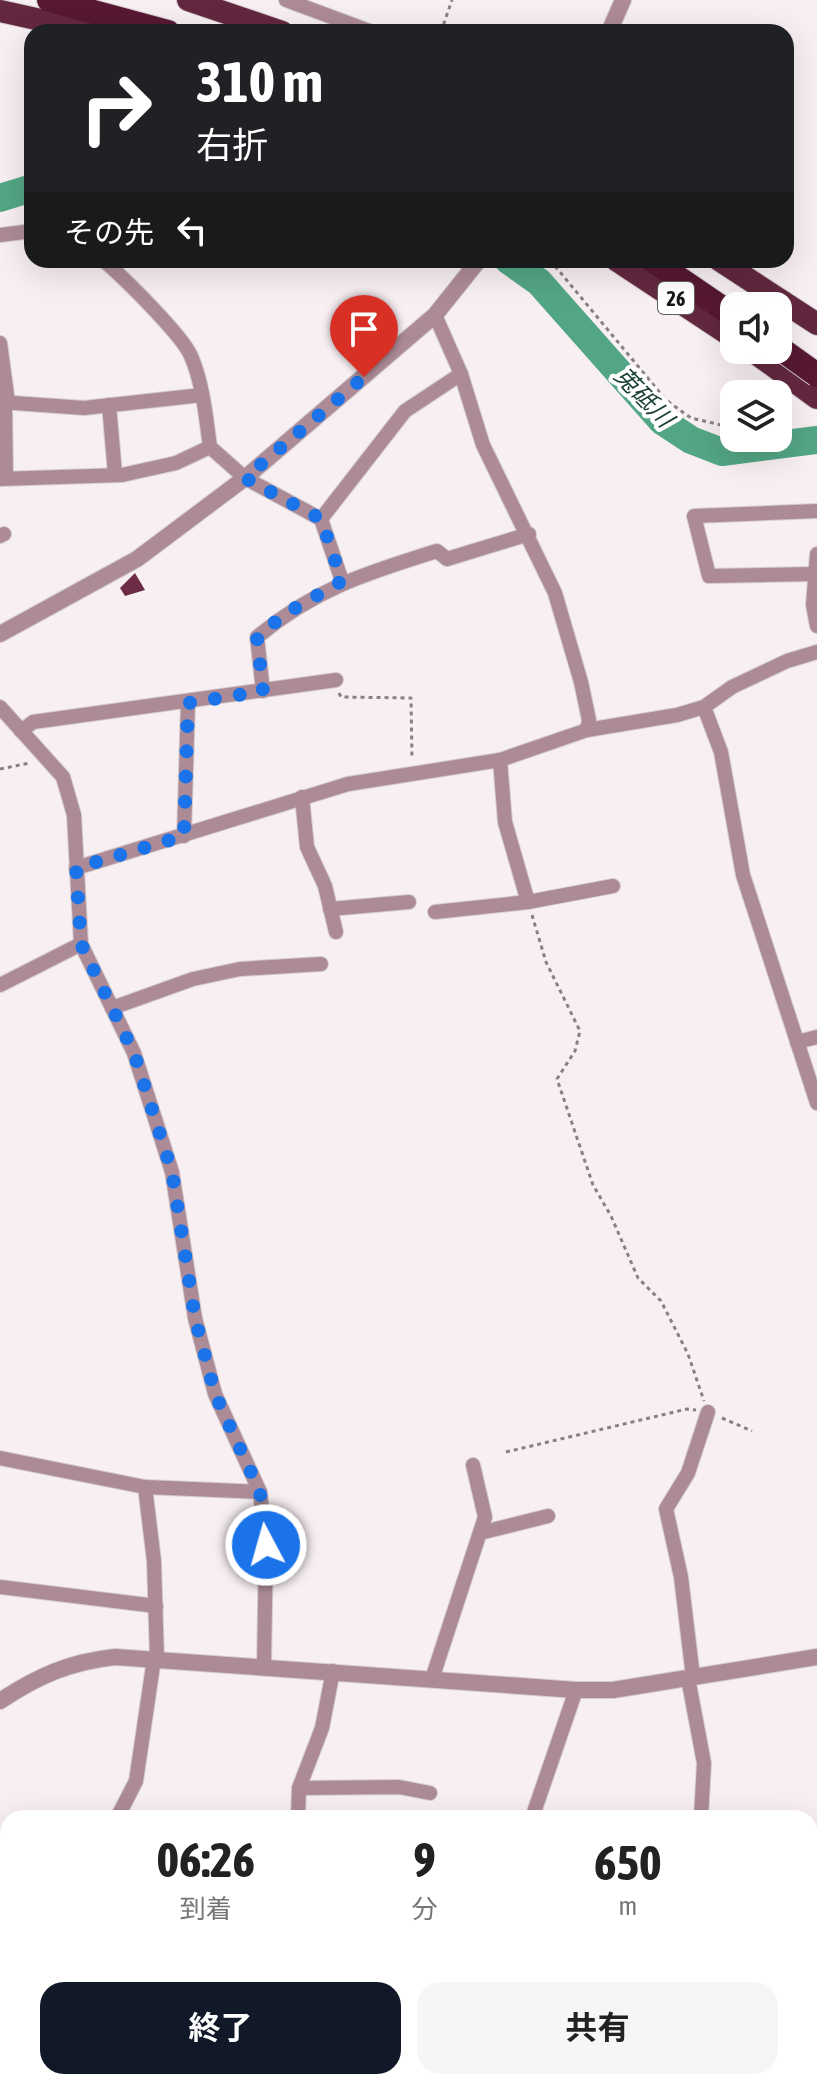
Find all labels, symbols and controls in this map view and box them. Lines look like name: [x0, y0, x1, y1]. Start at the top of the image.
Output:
text: 310 m: [196, 50, 323, 114]
icon: right: [64, 56, 168, 160]
text: 右折: [196, 124, 268, 166]
icon: left: [170, 208, 214, 252]
text: その先: [64, 215, 154, 249]
road number: 26: [658, 282, 694, 314]
map controls: [720, 292, 792, 452]
button: sound: [720, 292, 792, 364]
pin: [330, 295, 398, 377]
icon: arrive: [342, 307, 386, 351]
water label: 莵砥川: [609, 362, 681, 434]
button: layers: [720, 380, 792, 452]
position arrow: [224, 1503, 308, 1587]
text: 06:26: [156, 1832, 255, 1887]
text: 9: [413, 1832, 436, 1887]
text: 650: [594, 1835, 662, 1890]
text: m: [618, 1891, 637, 1921]
text: 到着: [180, 1894, 232, 1924]
text: 分: [412, 1894, 438, 1924]
button: 終了: [40, 1982, 401, 2074]
button: 共有: [417, 1982, 778, 2074]

